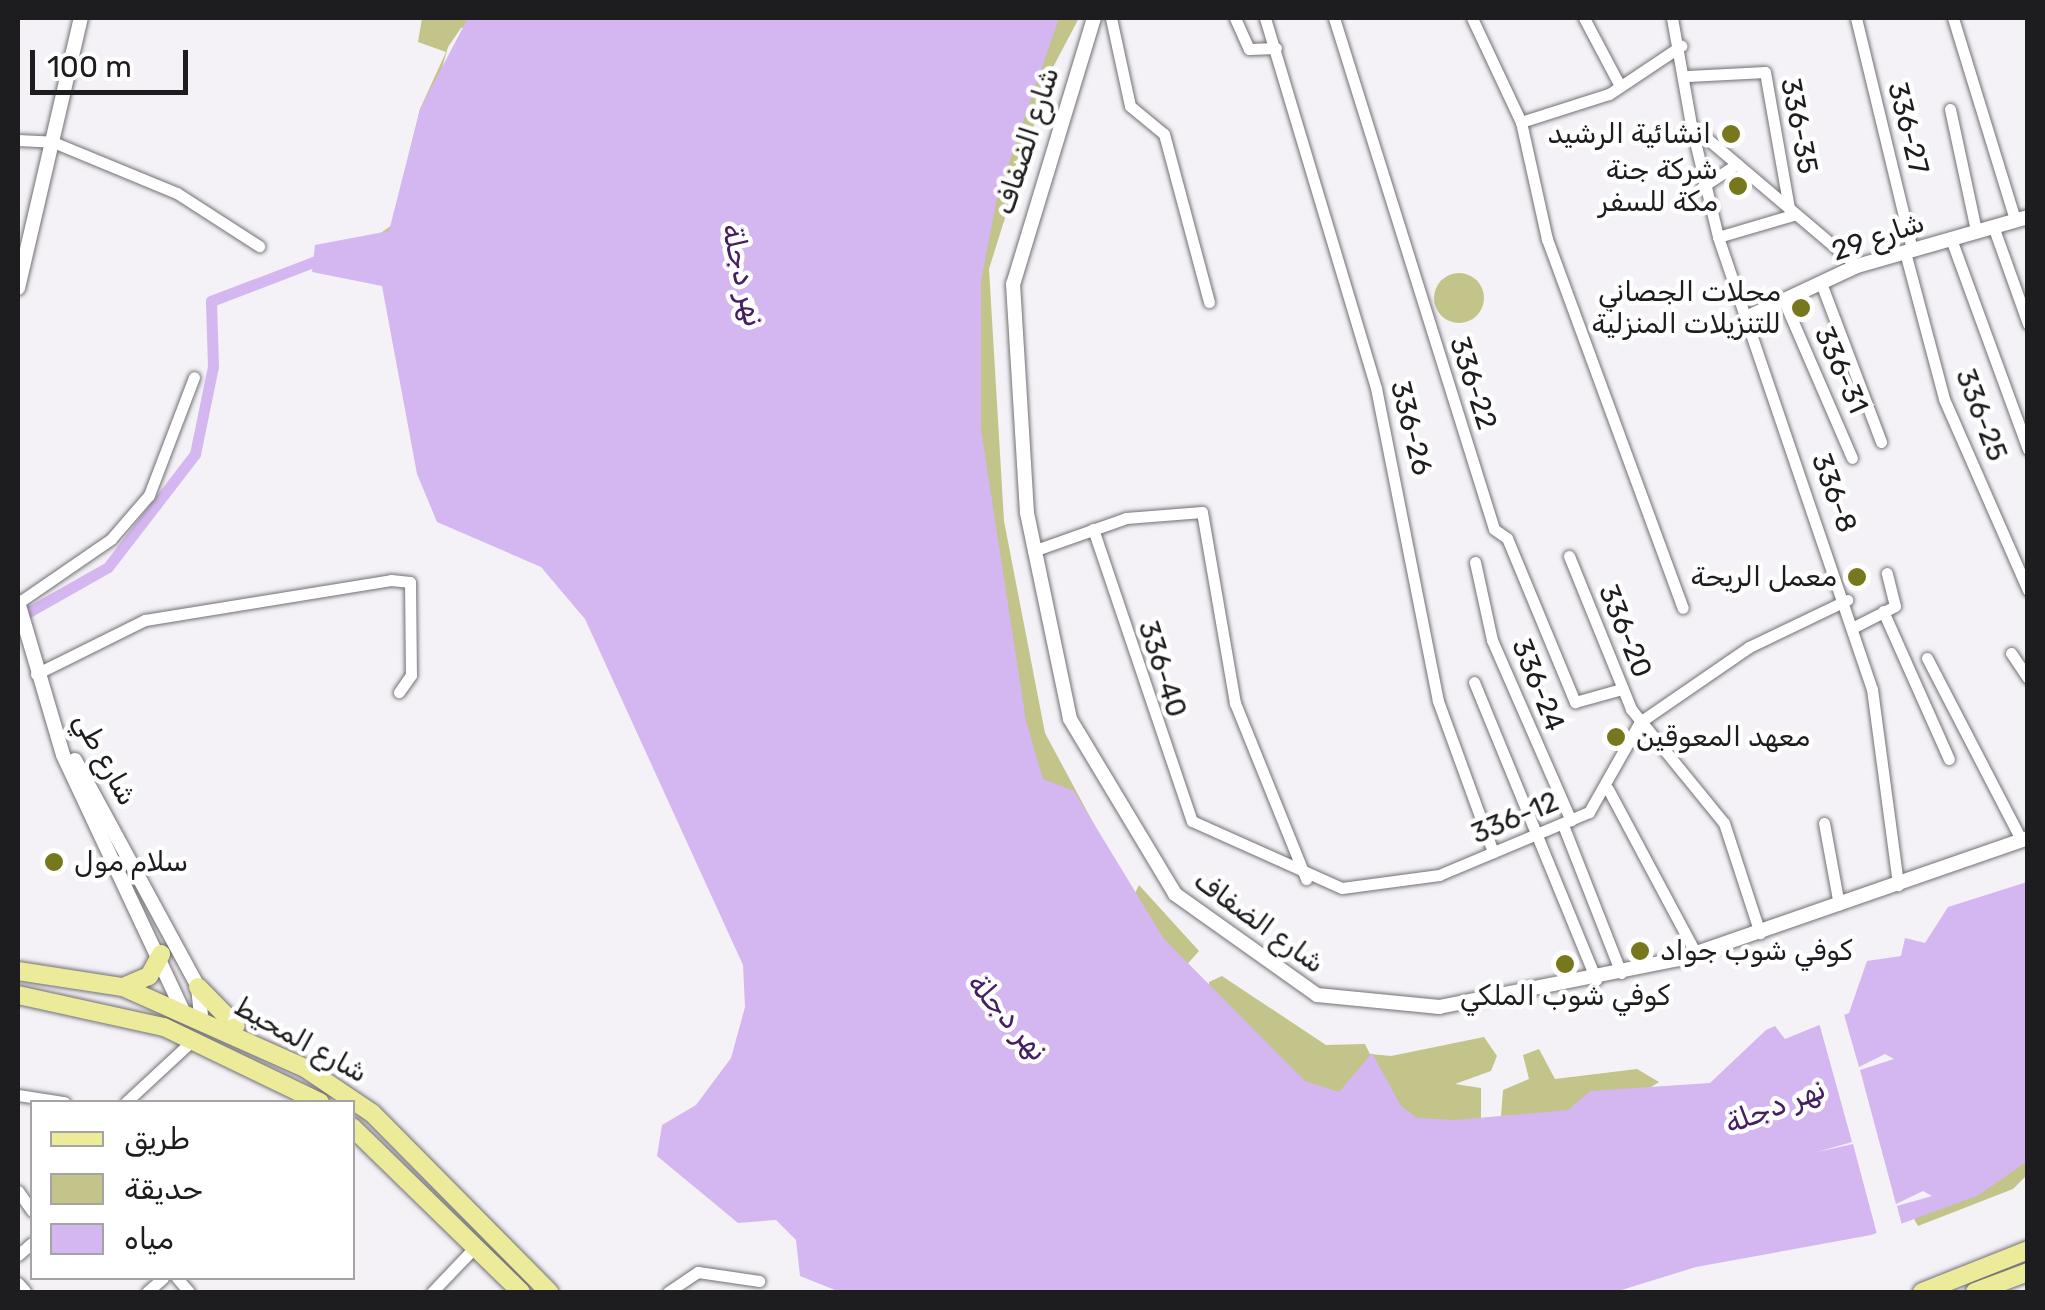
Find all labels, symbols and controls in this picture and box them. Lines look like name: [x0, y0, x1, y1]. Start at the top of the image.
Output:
scale bar: [35, 30, 192, 92]
text: 100 m: [47, 49, 132, 85]
street label: شارع الضفاف: [987, 63, 1067, 219]
street label: 336-35: [1773, 75, 1825, 177]
street label: 336-27: [1880, 78, 1936, 178]
place label: انشائية الرشيد: [1547, 117, 1711, 151]
marker: انشائية الرشيد: [1720, 123, 1742, 145]
place label: شركة جنة مكة للسفر: [1598, 153, 1718, 219]
marker: شركة جنة مكة للسفر: [1727, 175, 1749, 197]
street label: شارع 29: [1827, 206, 1929, 268]
water label: نهر دجلة: [714, 220, 772, 330]
place label: محلات الجصاني للتنزيلات المنزلية: [1592, 275, 1781, 341]
marker: محلات الجصاني للتنزيلات المنزلية: [1790, 297, 1812, 319]
street label: 336-31: [1807, 321, 1875, 419]
street label: 336-22: [1442, 332, 1504, 434]
street label: 336-25: [1948, 364, 2014, 466]
street label: 336-26: [1383, 377, 1439, 479]
street label: 336-8: [1804, 449, 1864, 537]
place label: معمل الريحة: [1691, 560, 1837, 594]
marker: معمل الريحة: [1846, 566, 1868, 588]
street label: 336-20: [1591, 580, 1659, 682]
street label: 336-40: [1131, 617, 1193, 721]
street label: 336-24: [1504, 634, 1572, 736]
street label: شارع طي: [66, 707, 144, 811]
place label: معهد المعوقين: [1636, 720, 1810, 754]
marker: معهد المعوقين: [1605, 726, 1627, 748]
street label: 336-12: [1466, 785, 1564, 851]
place label: سلام مول: [74, 845, 188, 879]
marker: سلام مول: [43, 851, 65, 873]
street label: شارع الضفاف: [1187, 863, 1331, 981]
place label: كوفي شوب جواد: [1660, 934, 1853, 968]
marker: كوفي شوب جواد: [1629, 940, 1651, 962]
marker: كوفي شوب الملكي: [1554, 953, 1576, 975]
water label: نهر دجلة: [960, 966, 1056, 1068]
place label: كوفي شوب الملكي: [1460, 979, 1670, 1013]
street label: شارع المحيط: [229, 990, 373, 1090]
water label: نهر دجلة: [1720, 1070, 1830, 1142]
legend: [30, 1100, 355, 1280]
text: طريق: [124, 1121, 190, 1157]
text: حديقة: [124, 1171, 203, 1207]
text: مياه: [124, 1221, 174, 1257]

